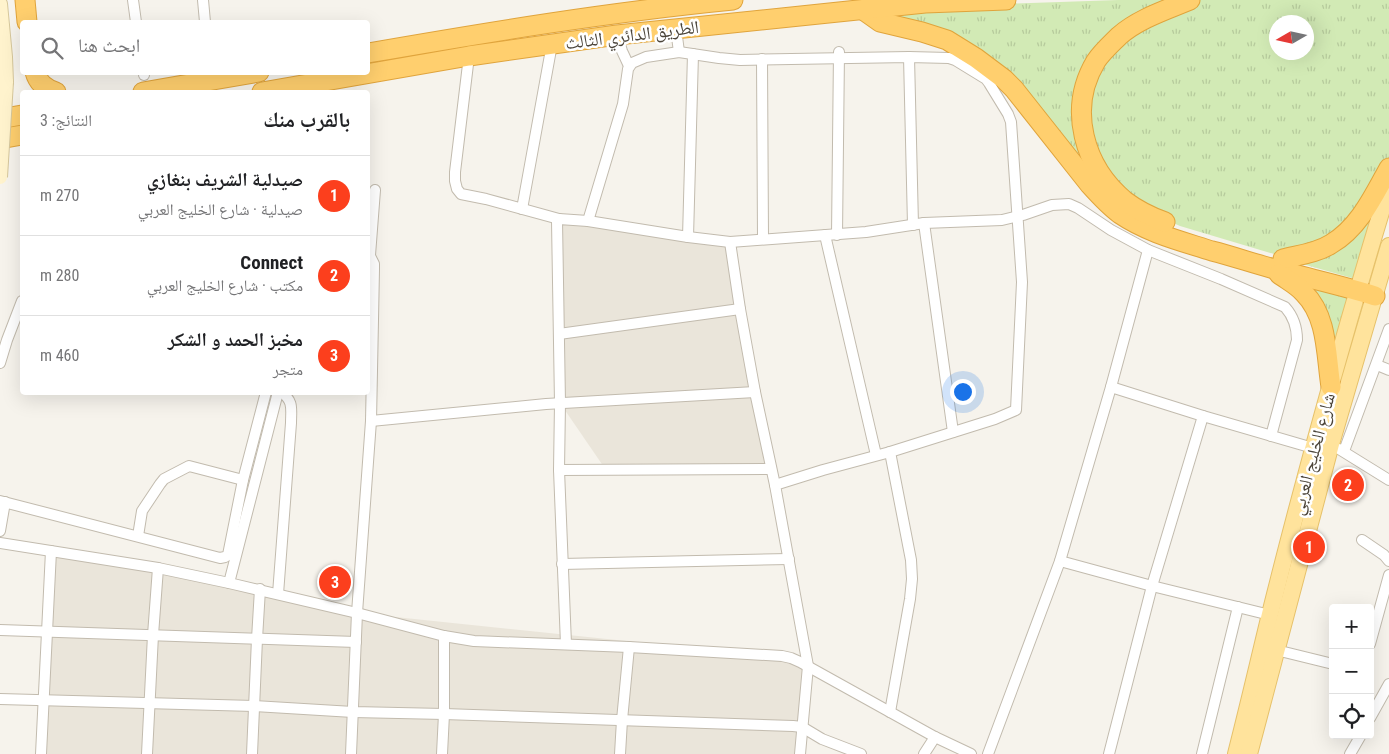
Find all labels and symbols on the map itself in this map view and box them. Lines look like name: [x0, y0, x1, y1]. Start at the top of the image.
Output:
north arrow: [1269, 15, 1314, 60]
street label: الطريق الدائري الثالث: [564, 16, 701, 58]
your location: [950, 379, 976, 405]
street label: شارع الخليج العربي: [1286, 390, 1343, 518]
pin: 2: [1332, 466, 1364, 504]
pin: 1: [1293, 528, 1325, 566]
pin: 3: [319, 563, 351, 601]

